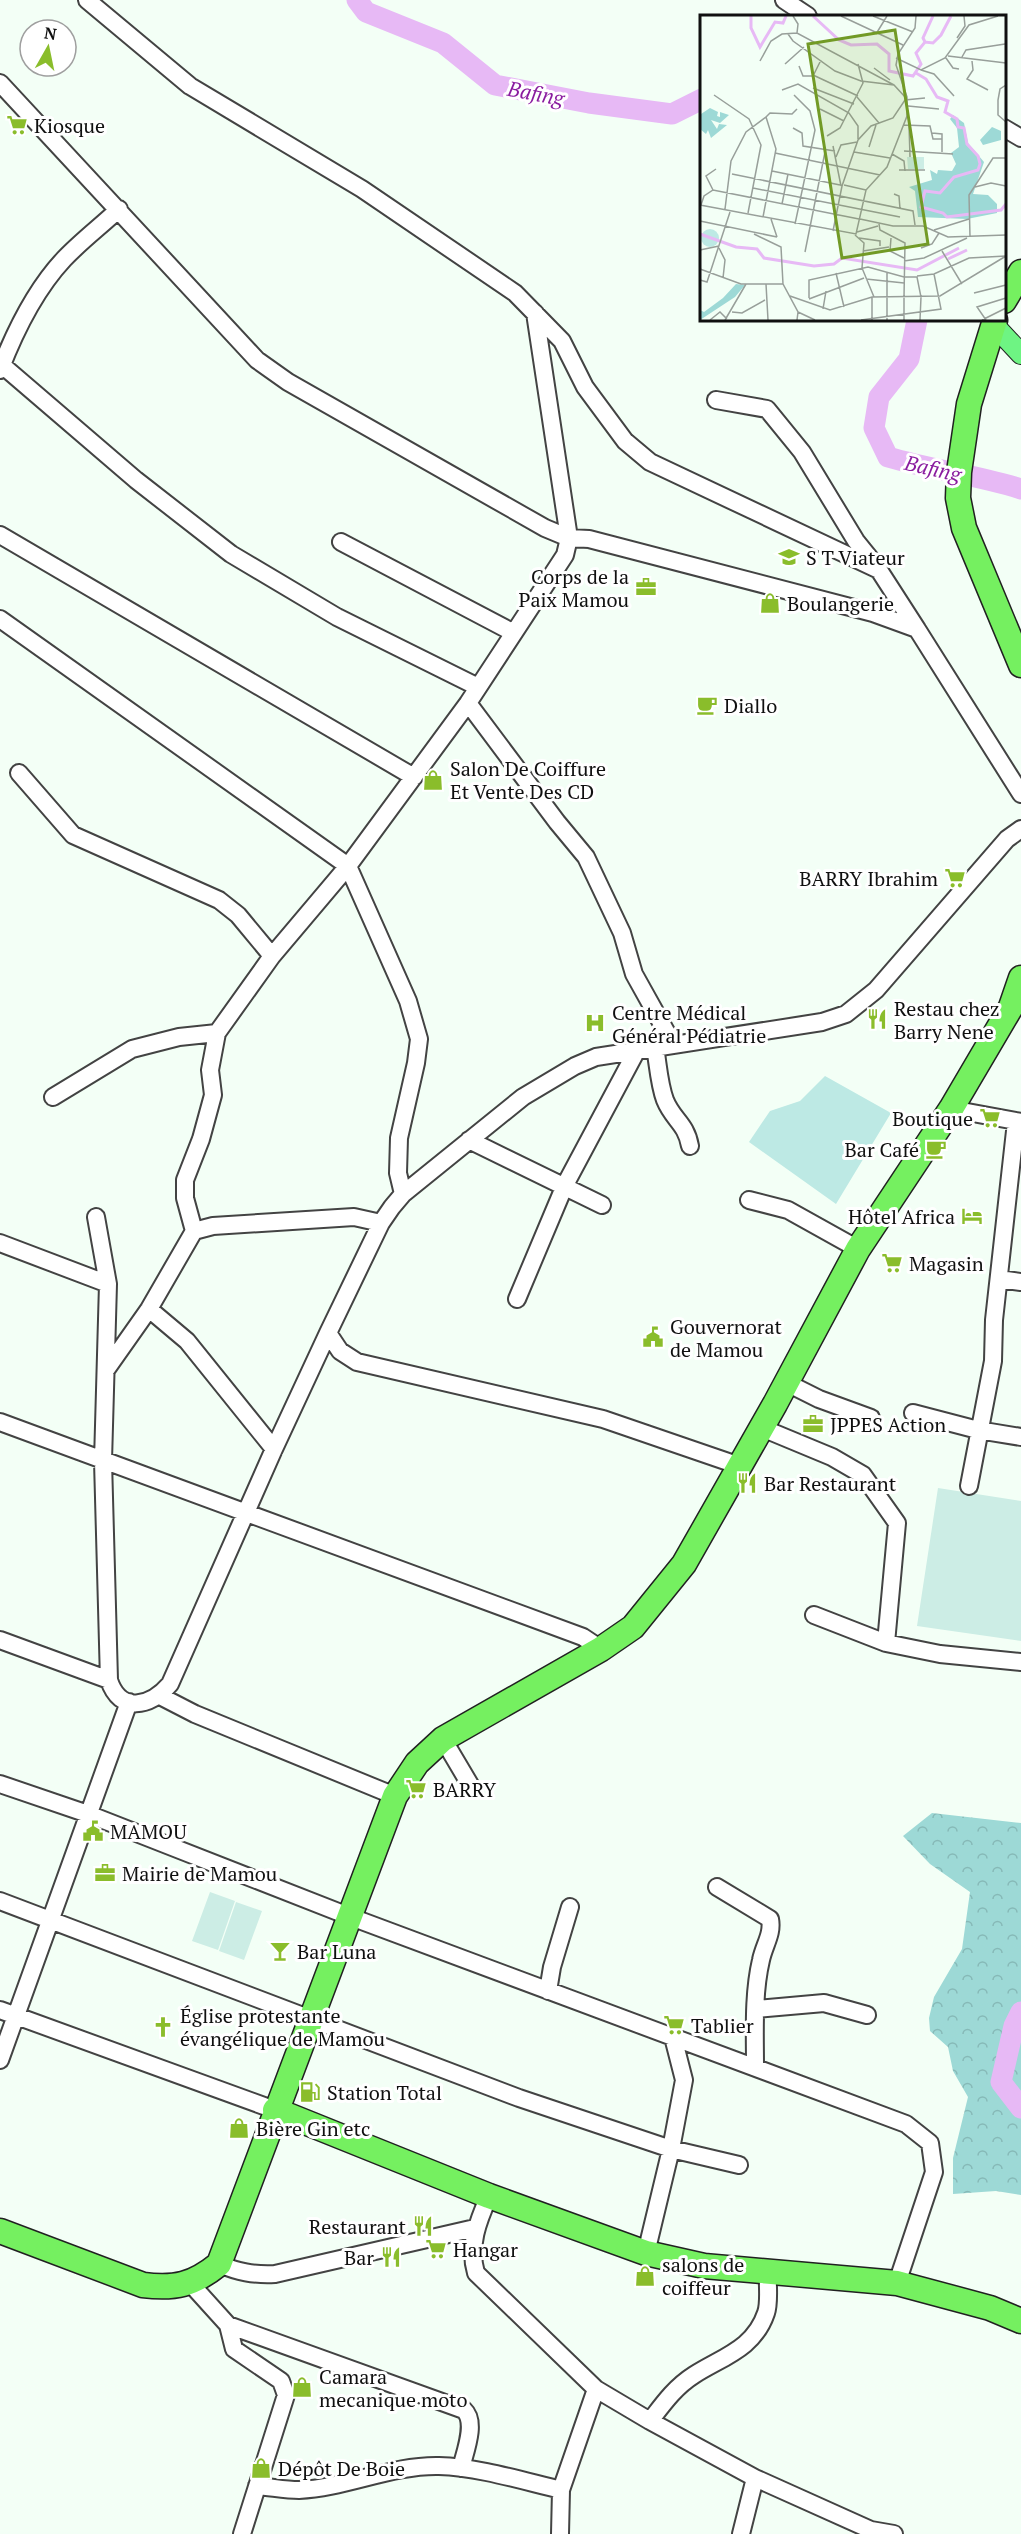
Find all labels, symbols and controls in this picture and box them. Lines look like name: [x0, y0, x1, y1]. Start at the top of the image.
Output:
inset map: [700, 15, 1006, 321]
north arrow: [18, 18, 78, 78]
text: N: [43, 21, 58, 45]
water label: Bafing: [504, 74, 568, 113]
place label: Kiosque: [34, 112, 105, 139]
supermarket icon: Kiosque: [5, 113, 29, 137]
water label: Bafing: [901, 448, 966, 488]
place label: S T Viateur: [806, 544, 905, 571]
school or university icon: S T Viateur: [777, 545, 801, 569]
place label: Corps de la Paix Mamou: [519, 563, 629, 613]
office icon: Corps de la Paix Mamou: [634, 575, 658, 599]
place label: Boulangerie: [787, 590, 894, 617]
shop icon: Boulangerie: [758, 591, 782, 615]
place label: Diallo: [724, 692, 777, 719]
cafe icon: Diallo: [695, 693, 719, 717]
place label: Salon De Coiffure Et Vente Des CD: [450, 755, 606, 805]
shop icon: Salon De Coiffure Et Vente Des CD: [421, 768, 445, 792]
place label: BARRY Ibrahim: [799, 865, 938, 892]
supermarket icon: BARRY Ibrahim: [943, 866, 967, 890]
place label: Restau chez Barry Nene: [894, 995, 1000, 1045]
place label: Centre Médical Général Pédiatrie: [612, 999, 766, 1049]
restaurant icon: Restau chez Barry Nene: [865, 1007, 889, 1031]
hospital icon: Centre Médical Général Pédiatrie: [583, 1011, 607, 1035]
place label: Boutique: [892, 1105, 973, 1132]
supermarket icon: Boutique: [978, 1106, 1002, 1130]
place label: Bar Café: [845, 1136, 919, 1163]
cafe icon: Bar Café: [924, 1137, 948, 1161]
place label: Hôtel Africa: [848, 1203, 955, 1230]
hotel icon: Hôtel Africa: [960, 1204, 984, 1228]
place label: Magasin: [909, 1250, 984, 1277]
supermarket icon: Magasin: [880, 1251, 904, 1275]
place label: Gouvernorat de Mamou: [670, 1313, 783, 1363]
public building icon: Gouvernorat de Mamou: [641, 1325, 665, 1349]
place label: JPPES Action: [830, 1411, 946, 1438]
office icon: JPPES Action: [801, 1412, 825, 1436]
place label: Bar Restaurant: [764, 1470, 897, 1497]
restaurant icon: Bar Restaurant: [735, 1471, 759, 1495]
place label: BARRY: [433, 1776, 496, 1803]
supermarket icon: BARRY: [404, 1777, 428, 1801]
place label: MAMOU: [110, 1818, 187, 1845]
public building icon: MAMOU: [81, 1819, 105, 1843]
place label: Mairie de Mamou: [122, 1860, 277, 1887]
office icon: Mairie de Mamou: [93, 1861, 117, 1885]
place label: Bar Luna: [297, 1938, 376, 1965]
bar icon: Bar Luna: [268, 1939, 292, 1963]
place label: Église protestante évangélique de Mamou: [180, 2002, 385, 2052]
place label: Tablier: [691, 2012, 754, 2039]
supermarket icon: Tablier: [662, 2013, 686, 2037]
church icon: Église protestante évangélique de Mamou: [151, 2015, 175, 2039]
place label: Station Total: [327, 2079, 442, 2106]
fuel station icon: Station Total: [298, 2080, 322, 2104]
place label: Bière Gin etc: [256, 2115, 370, 2142]
shop icon: Bière Gin etc: [227, 2116, 251, 2140]
place label: Restaurant: [309, 2213, 407, 2240]
restaurant icon: Restaurant: [411, 2214, 435, 2238]
place label: Hangar: [453, 2236, 518, 2263]
supermarket icon: Hangar: [424, 2237, 448, 2261]
place label: Bar: [344, 2244, 374, 2271]
restaurant icon: Bar: [379, 2245, 403, 2269]
place label: salons de coiffeur: [662, 2251, 744, 2301]
shop icon: salons de coiffeur: [633, 2264, 657, 2288]
place label: Camara mecanique moto: [319, 2363, 468, 2413]
shop icon: Camara mecanique moto: [290, 2375, 314, 2399]
place label: Dépôt De Boie: [278, 2455, 405, 2482]
shop icon: Dépôt De Boie: [249, 2456, 273, 2480]

